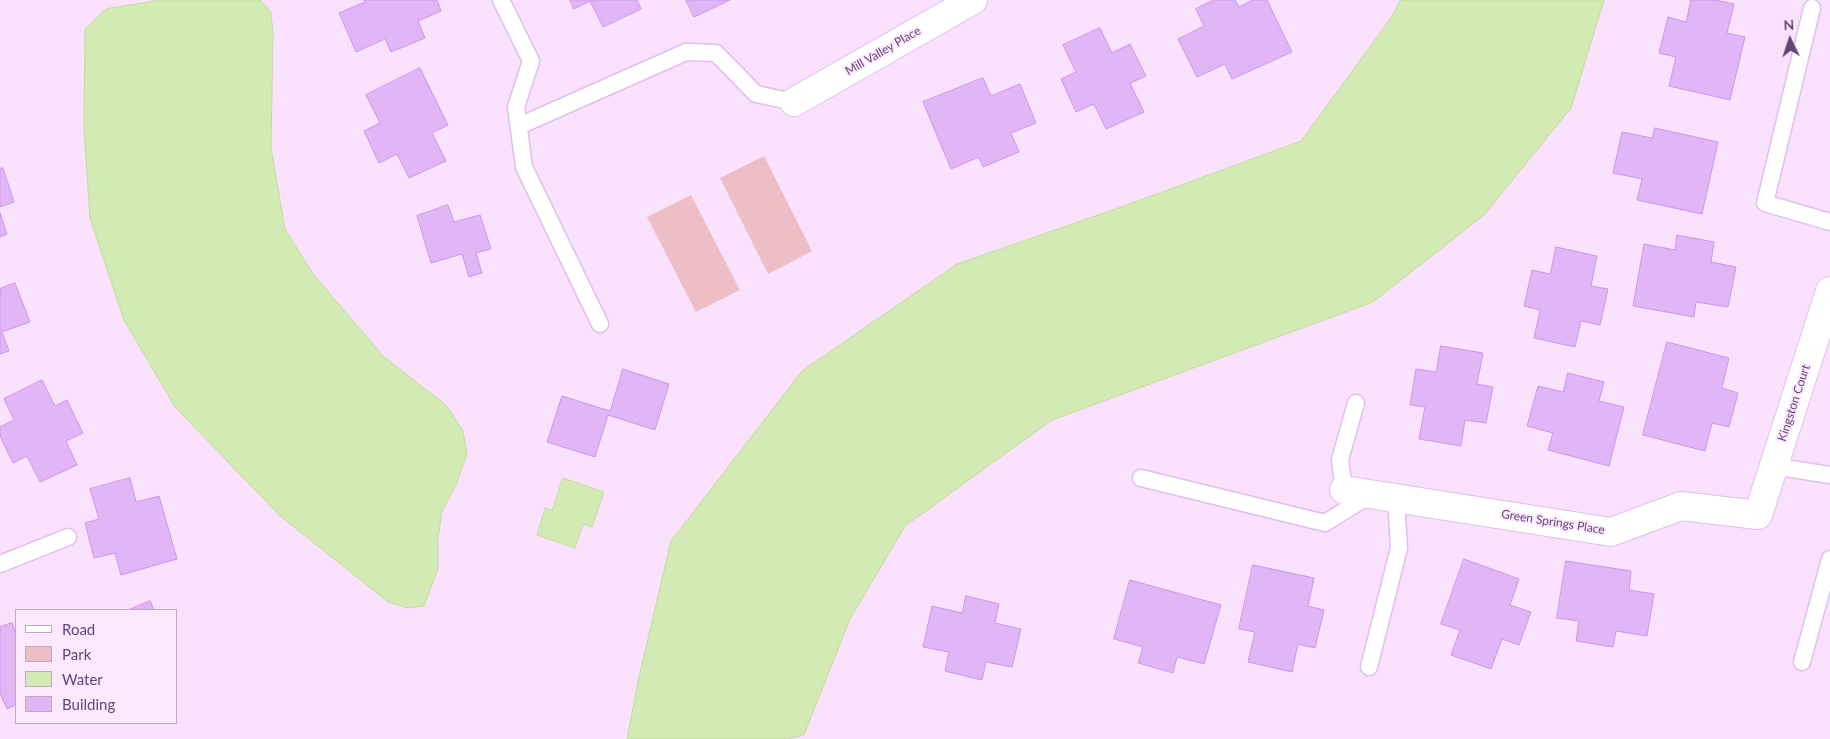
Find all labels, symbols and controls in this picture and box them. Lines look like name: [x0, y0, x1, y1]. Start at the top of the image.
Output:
north arrow: [1765, 15, 1815, 65]
text: N: [1783, 16, 1795, 33]
street label: Mill Valley Place: [843, 24, 923, 78]
street label: Kingston Court: [1775, 363, 1813, 443]
street label: Green Springs Place: [1500, 507, 1606, 537]
legend: [15, 609, 178, 724]
text: Road: [62, 620, 95, 638]
text: Park: [62, 645, 91, 663]
text: Water: [62, 670, 103, 688]
text: Building: [62, 695, 115, 713]

